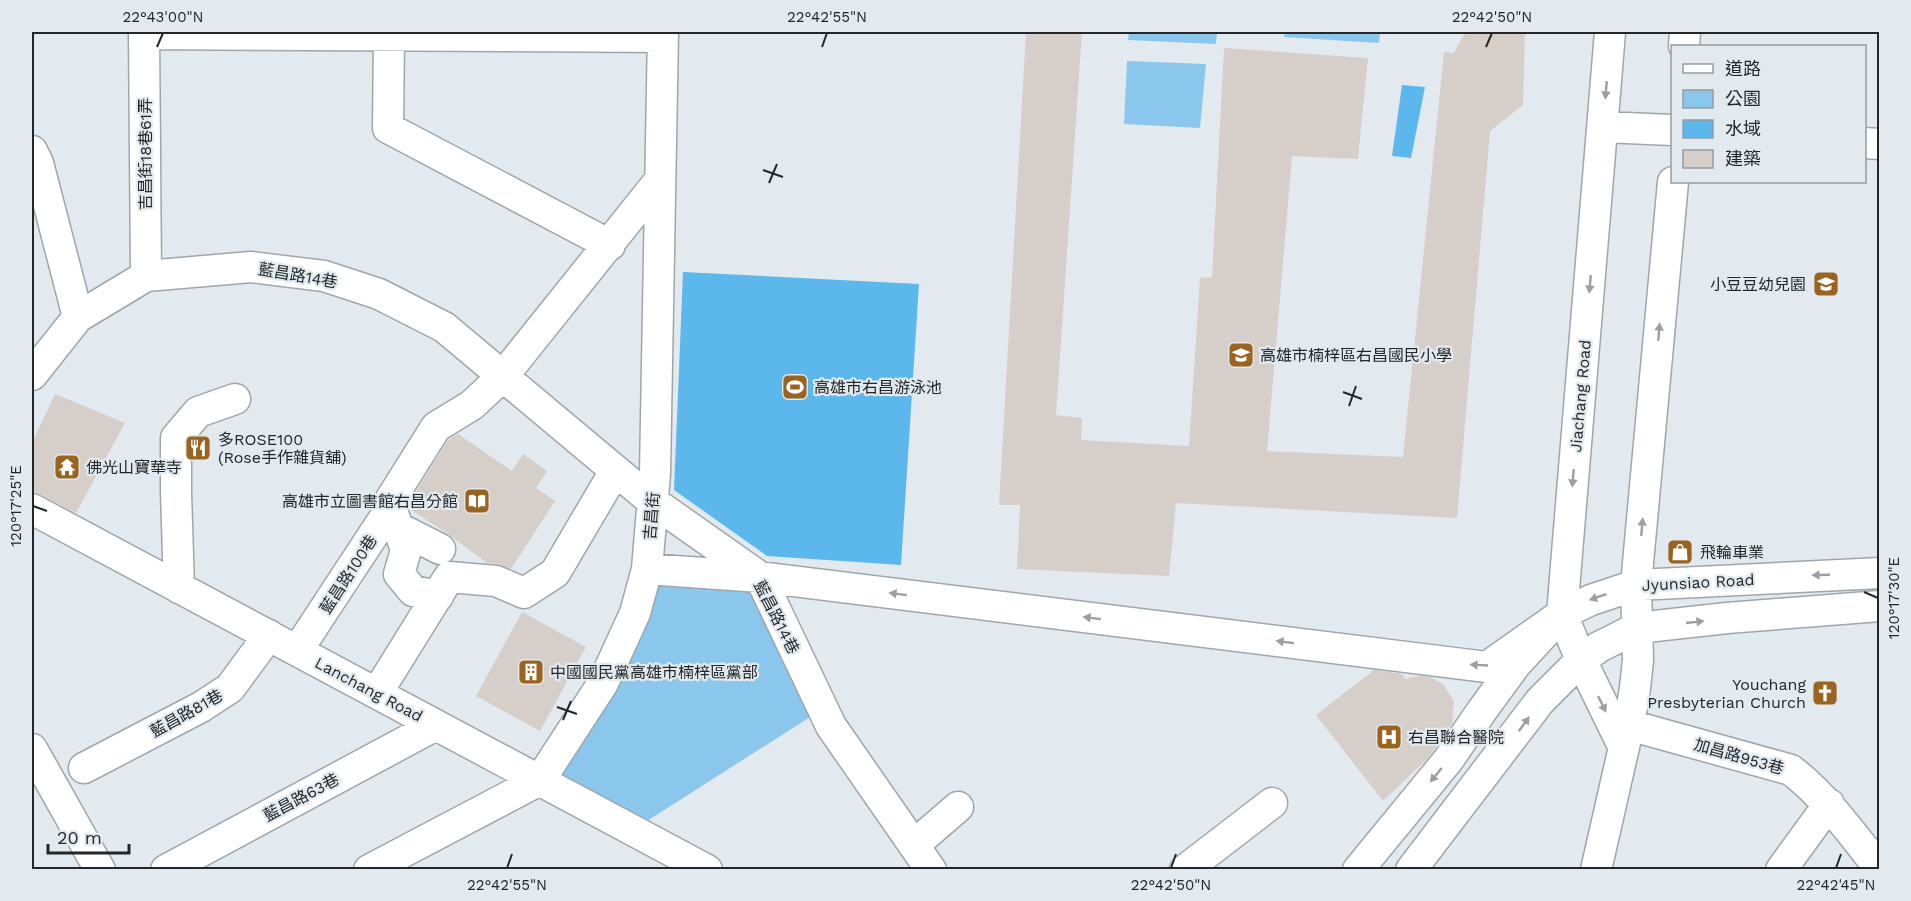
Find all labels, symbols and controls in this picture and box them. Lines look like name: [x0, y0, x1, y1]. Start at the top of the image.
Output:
text: 22°43'00"N: [122, 8, 204, 26]
text: 22°42'55"N: [787, 8, 867, 26]
text: 22°42'50"N: [1452, 8, 1532, 26]
legend: [1671, 45, 1866, 183]
text: 道路: [1725, 58, 1761, 79]
one-way arrow: [1601, 80, 1611, 99]
text: 公園: [1725, 88, 1761, 109]
street label: 吉昌街18巷61弄: [136, 98, 155, 210]
text: 水域: [1725, 118, 1761, 139]
text: 建築: [1725, 148, 1761, 169]
street label: 藍昌路14巷: [257, 259, 339, 292]
school or university icon: 小豆豆幼兒園: [1811, 269, 1841, 299]
one-way arrow: [1585, 275, 1594, 294]
place label: 小豆豆幼兒園: [1710, 275, 1806, 294]
one-way arrow: [1654, 323, 1664, 342]
street label: Jiachang Road: [1566, 339, 1595, 453]
school or university icon: 高雄市楠梓區右昌國民小學: [1226, 340, 1256, 370]
place label: 高雄市楠梓區右昌國民小學: [1260, 346, 1452, 365]
sports icon: 高雄市右昌游泳池: [780, 372, 810, 402]
place label: 高雄市右昌游泳池: [814, 378, 942, 397]
place label: 多ROSE100 (Rose手作雜貨舖): [218, 430, 347, 467]
restaurant icon: 多ROSE100 (Rose手作雜貨舖): [183, 433, 213, 463]
temple icon: 佛光山寶華寺: [52, 452, 82, 482]
place label: 佛光山寶華寺: [86, 458, 182, 477]
text: 120°17'25"E: [7, 465, 25, 547]
one-way arrow: [1568, 469, 1578, 488]
library icon: 高雄市立圖書館右昌分館: [462, 486, 492, 516]
street label: 吉昌街: [640, 491, 663, 541]
place label: 高雄市立圖書館右昌分館: [282, 492, 458, 511]
one-way arrow: [1637, 517, 1647, 536]
street label: 藍昌路100巷: [316, 531, 381, 617]
shop icon: 飛輪車業: [1665, 537, 1695, 567]
place label: 飛輪車業: [1700, 543, 1764, 562]
text: 120°17'30"E: [1885, 557, 1903, 639]
street label: Jyunsiao Road: [1641, 570, 1755, 595]
one-way arrow: [1812, 571, 1831, 580]
street label: 藍昌路14巷: [750, 577, 803, 657]
one-way arrow: [889, 589, 908, 599]
one-way arrow: [1589, 593, 1607, 603]
one-way arrow: [1082, 613, 1101, 623]
one-way arrow: [1686, 617, 1705, 626]
one-way arrow: [1276, 637, 1295, 647]
street label: Lanchang Road: [312, 653, 426, 726]
building icon: 中國國民黨高雄市楠梓區黨部: [516, 657, 546, 687]
one-way arrow: [1469, 661, 1488, 670]
place label: 中國國民黨高雄市楠梓區黨部: [550, 663, 758, 682]
place label: Youchang Presbyterian Church: [1647, 675, 1806, 712]
church icon: Youchang Presbyterian Church: [1810, 678, 1840, 708]
street label: 藍昌路81巷: [147, 686, 226, 741]
one-way arrow: [1598, 696, 1607, 713]
one-way arrow: [1518, 716, 1530, 732]
hospital icon: 右昌聯合醫院: [1374, 722, 1404, 752]
place label: 右昌聯合醫院: [1408, 728, 1504, 747]
street label: 加昌路953巷: [1692, 735, 1786, 778]
one-way arrow: [1430, 768, 1443, 783]
street label: 藍昌路63巷: [260, 770, 342, 825]
scale bar: [48, 817, 129, 855]
text: 20 m: [57, 827, 102, 848]
text: 22°42'55"N: [467, 876, 547, 894]
text: 22°42'50"N: [1131, 876, 1211, 894]
text: 22°42'45"N: [1796, 876, 1876, 894]

